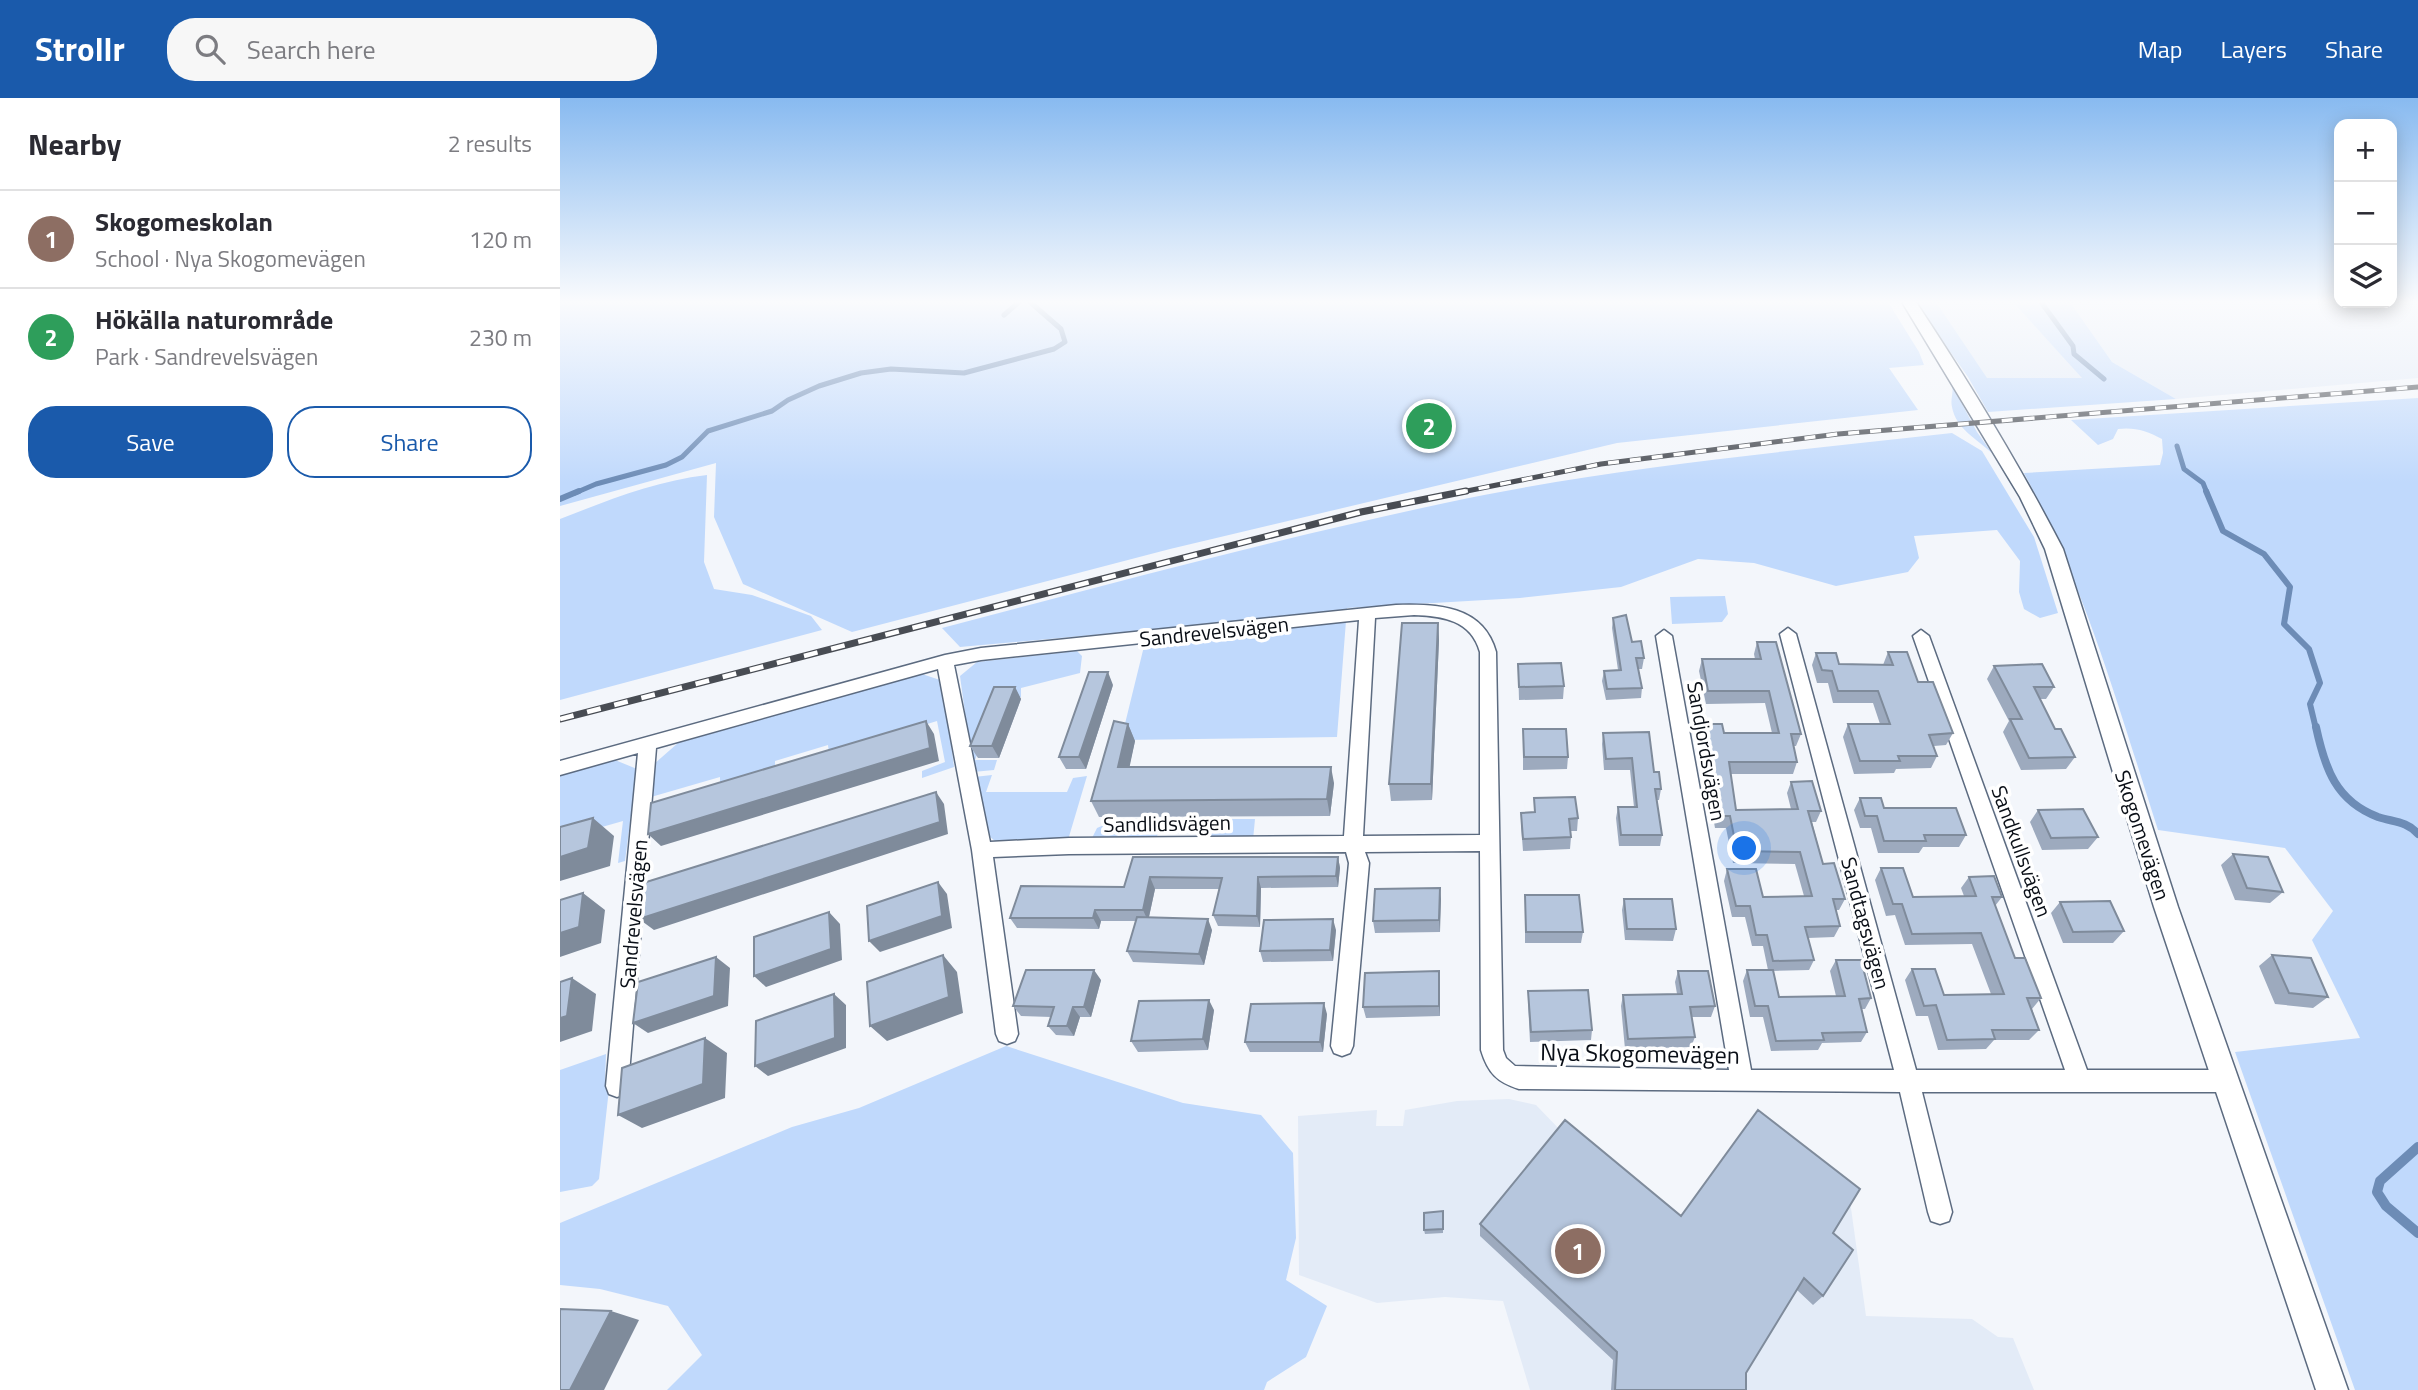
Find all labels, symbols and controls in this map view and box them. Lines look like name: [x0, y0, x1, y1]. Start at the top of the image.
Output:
search box: [167, 18, 657, 81]
text: Strollr: [35, 24, 125, 74]
icon: search: [191, 30, 229, 68]
text: Search here: [247, 30, 376, 69]
text: Map: [2138, 31, 2183, 67]
text: Layers: [2221, 31, 2287, 67]
text: Share: [2325, 31, 2383, 67]
map controls: [2334, 119, 2397, 308]
button: +: [2334, 119, 2397, 182]
text: Nearby: [28, 121, 121, 167]
text: 2 results: [448, 126, 532, 161]
button: −: [2334, 182, 2397, 245]
text: Skogomeskolan: [95, 202, 273, 241]
text: 1: [45, 222, 57, 257]
text: 120 m: [469, 222, 532, 257]
text: School · Nya Skogomevägen: [95, 241, 366, 276]
button: layers: [2334, 245, 2397, 308]
text: Hökälla naturområde: [95, 300, 333, 339]
text: 2: [45, 320, 57, 355]
text: 230 m: [469, 320, 532, 355]
text: Park · Sandrevelsvägen: [95, 339, 318, 374]
pin: 2: [1406, 400, 1452, 452]
button: Save: [28, 406, 273, 478]
button: Share: [287, 406, 532, 478]
street label: Sandrevelsvägen: [1138, 607, 1290, 655]
street label: Sandjordsvägen: [1679, 679, 1735, 823]
street label: Skogomevägen: [2107, 766, 2179, 904]
street label: Sandkullsvägen: [1983, 781, 2061, 921]
street label: Sandlidsvägen: [1103, 806, 1231, 840]
your location: [1727, 831, 1761, 865]
street label: Sandrevelsvägen: [611, 838, 655, 990]
street label: Sandtagsvägen: [1833, 853, 1899, 993]
street label: Nya Skogomevägen: [1540, 1033, 1740, 1073]
pin: 1: [1555, 1225, 1601, 1277]

